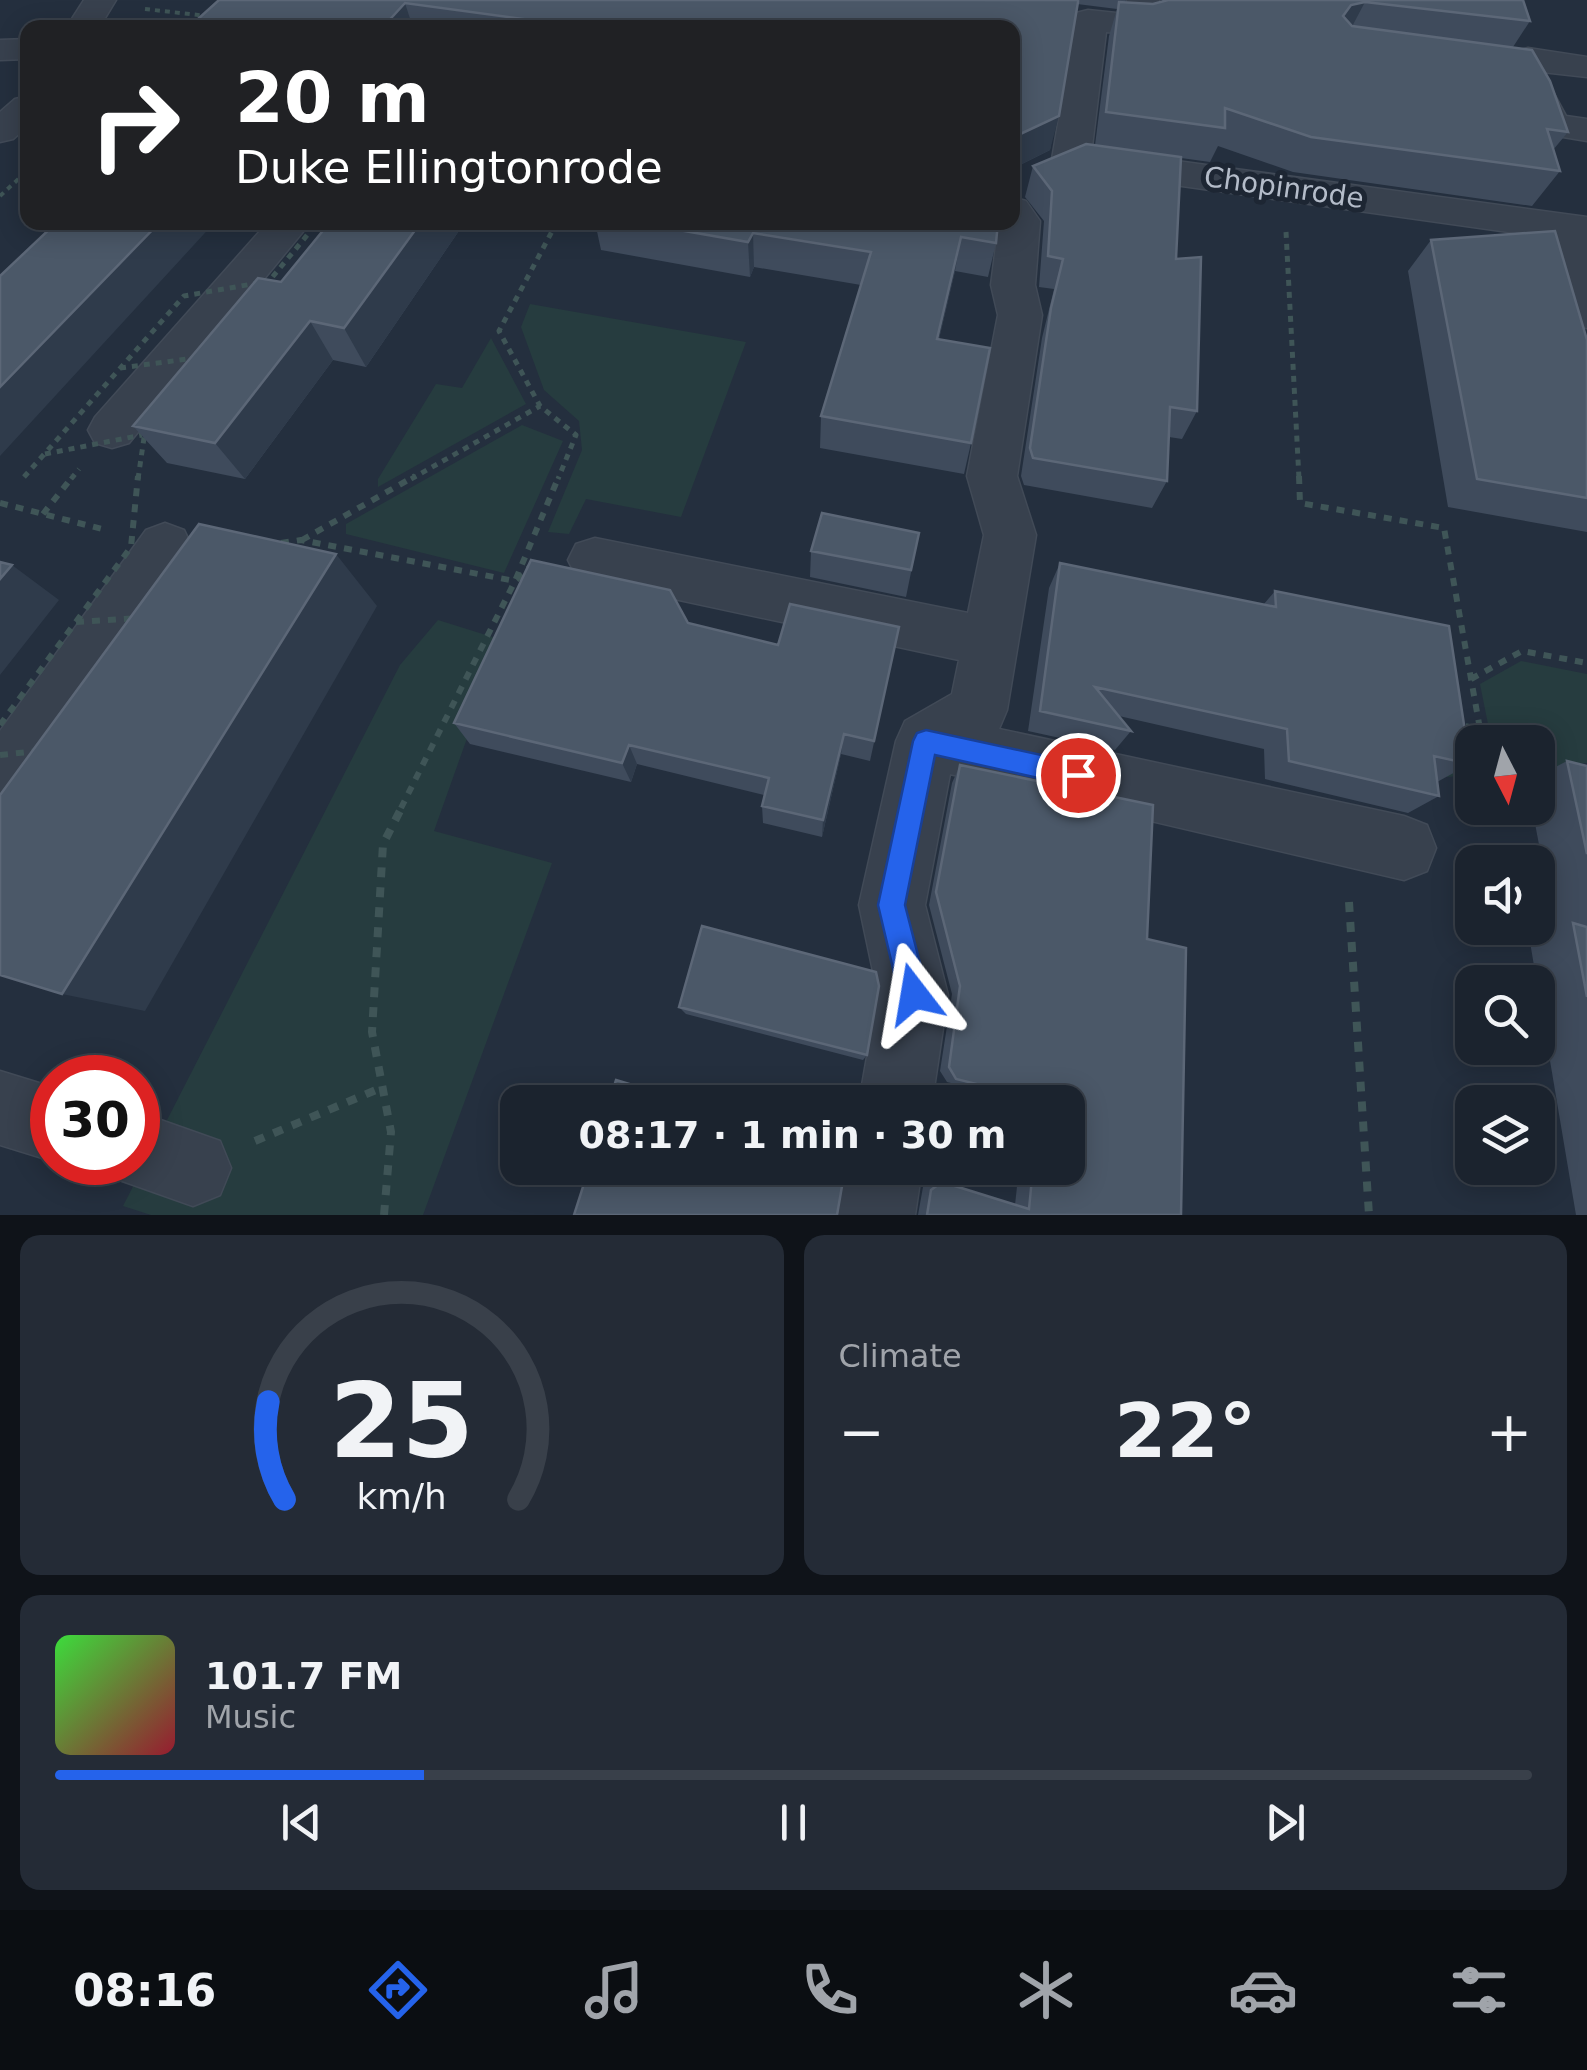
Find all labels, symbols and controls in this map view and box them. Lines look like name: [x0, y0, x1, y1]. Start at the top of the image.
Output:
text: 20 m: [235, 57, 430, 139]
icon: right: [70, 60, 200, 190]
text: Duke Ellingtonrode: [235, 141, 663, 194]
street label: Chopinrode: [1202, 160, 1366, 215]
north arrow: [1455, 725, 1555, 825]
map controls: [1455, 725, 1555, 1185]
pin: [1036, 733, 1121, 818]
icon: arrive: [1051, 748, 1106, 803]
button: sound: [1455, 845, 1555, 945]
position arrow: [862, 942, 966, 1046]
button: search: [1455, 965, 1555, 1065]
speed limit sign: 30: [30, 1055, 160, 1185]
button: layers: [1455, 1085, 1555, 1185]
text: 08:17 · 1 min · 30 m: [579, 1113, 1006, 1157]
text: Climate: [839, 1337, 962, 1375]
text: 25: [329, 1360, 474, 1482]
text: 22°: [1114, 1387, 1256, 1475]
text: −: [839, 1400, 885, 1464]
text: +: [1486, 1400, 1532, 1464]
text: km/h: [357, 1476, 447, 1517]
text: 101.7 FM: [205, 1654, 402, 1698]
text: Music: [205, 1698, 296, 1736]
icon: previous: [274, 1795, 329, 1850]
icon: pause: [766, 1795, 821, 1850]
icon: next: [1258, 1795, 1313, 1850]
icon: directions: [363, 1955, 433, 2025]
icon: music: [579, 1955, 649, 2025]
icon: phone: [795, 1955, 865, 2025]
icon: climate: [1011, 1955, 1081, 2025]
icon: car: [1228, 1955, 1298, 2025]
icon: filters: [1444, 1955, 1514, 2025]
text: 08:16: [73, 1964, 216, 2017]

